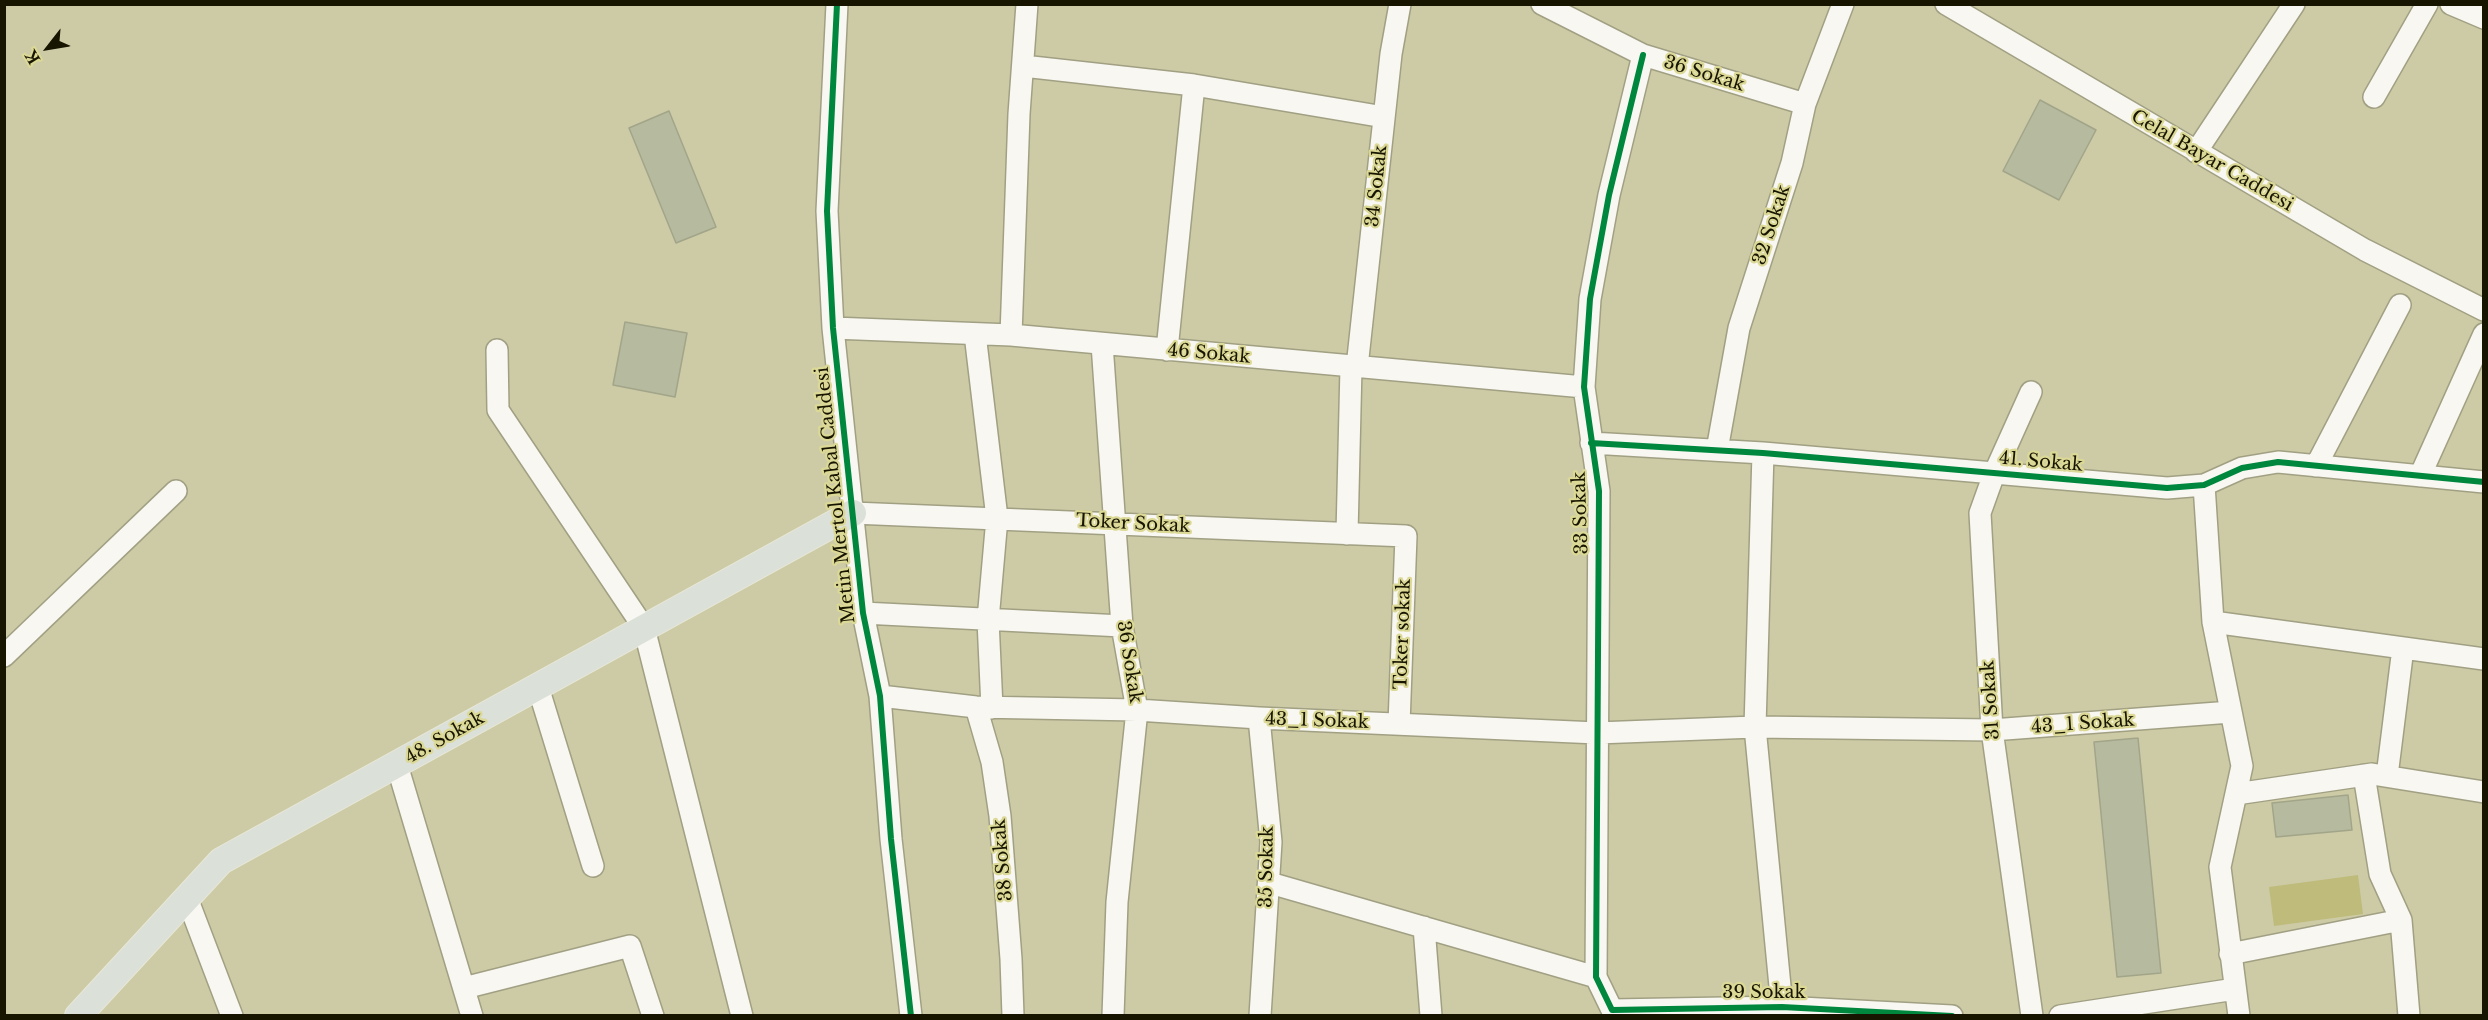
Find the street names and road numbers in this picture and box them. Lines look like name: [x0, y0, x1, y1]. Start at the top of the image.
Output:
street label: 36 Sokak: [1661, 51, 1747, 97]
street label: Celal Bayar Caddesi: [2127, 106, 2297, 216]
street label: 34 Sokak: [1362, 144, 1392, 228]
street label: 32 Sokak: [1749, 182, 1795, 268]
street label: 46 Sokak: [1167, 340, 1251, 368]
street label: Metin Mertol Kabal Caddesi: [812, 366, 860, 624]
street label: 41. Sokak: [1998, 448, 2084, 476]
street label: 33 Sokak: [1569, 471, 1593, 555]
street label: Toker Sokak: [1075, 510, 1191, 538]
street label: Toker sokak: [1390, 578, 1416, 690]
street label: 36 Sokak: [1112, 619, 1146, 705]
street label: 31 Sokak: [1977, 659, 2005, 741]
street label: 48. Sokak: [402, 707, 488, 769]
street label: 43_1 Sokak: [1265, 708, 1369, 734]
street label: 43_1 Sokak: [2031, 710, 2135, 738]
street label: 38 Sokak: [989, 818, 1017, 902]
street label: 35 Sokak: [1255, 826, 1279, 908]
street label: 39 Sokak: [1722, 982, 1806, 1004]

